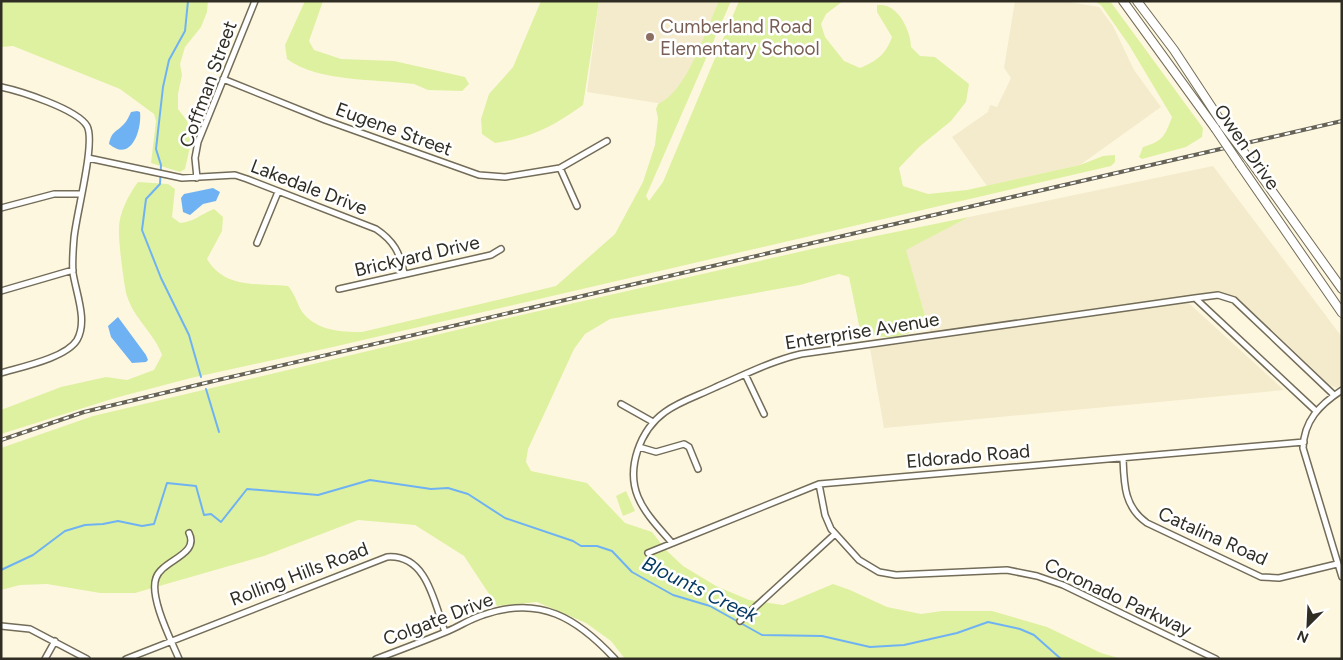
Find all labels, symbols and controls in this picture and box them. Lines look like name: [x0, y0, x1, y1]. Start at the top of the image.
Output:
place label: Cumberland Road Elementary School: [660, 15, 820, 60]
street label: Coffman Street: [174, 18, 242, 150]
marker: Cumberland Road Elementary School: [644, 31, 656, 43]
street label: Eugene Street: [333, 97, 455, 161]
street label: Owen Drive: [1209, 100, 1285, 194]
street label: Lakedale Drive: [247, 154, 371, 220]
street label: Brickyard Drive: [352, 230, 482, 282]
street label: Enterprise Avenue: [783, 307, 941, 355]
street label: Eldorado Road: [905, 439, 1031, 473]
street label: Catalina Road: [1155, 502, 1271, 570]
street label: Rolling Hills Road: [227, 537, 371, 611]
water label: Blounts Creek: [638, 551, 763, 628]
street label: Coronado Parkway: [1041, 553, 1195, 641]
street label: Colgate Drive: [380, 587, 496, 651]
north arrow: [1283, 600, 1333, 650]
text: N: [1295, 626, 1311, 646]

